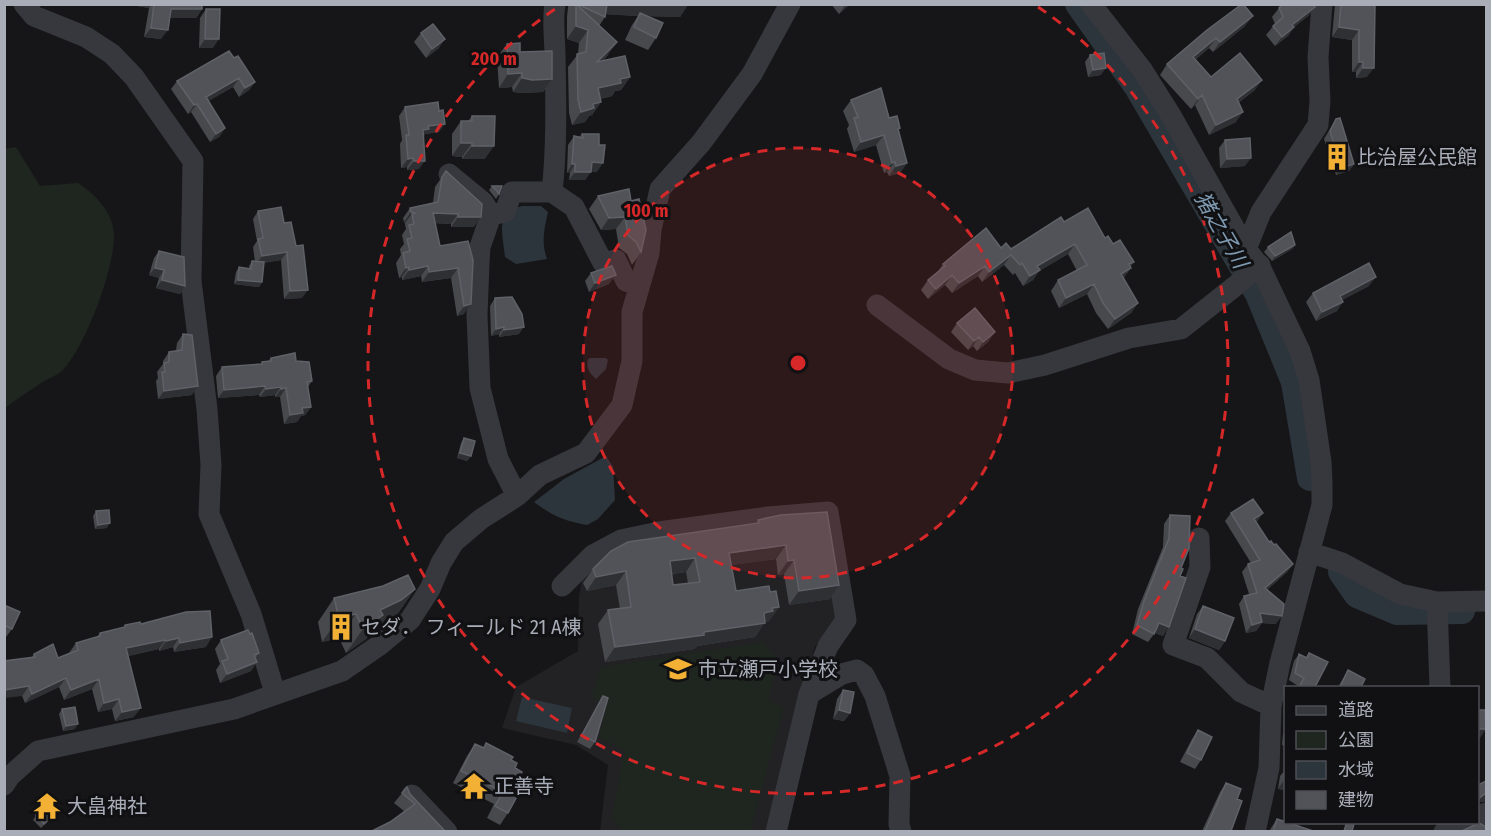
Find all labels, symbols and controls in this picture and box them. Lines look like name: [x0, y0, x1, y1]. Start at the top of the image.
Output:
text: 200 m: [470, 48, 517, 70]
building icon: 比治屋公民館: [1322, 142, 1352, 172]
place label: 比治屋公民館: [1357, 145, 1477, 169]
water label: 猪之子川: [1189, 187, 1254, 275]
text: 100 m: [624, 200, 668, 222]
centre of rings: [788, 353, 808, 373]
building icon: セダ． フィールド 21 A棟: [326, 612, 356, 642]
place label: セダ． フィールド 21 A棟: [361, 615, 581, 639]
school or university icon: 市立瀬戸小学校: [663, 654, 693, 684]
place label: 市立瀬戸小学校: [698, 657, 838, 681]
legend: [1284, 686, 1479, 824]
text: 道路: [1338, 699, 1374, 721]
text: 公園: [1338, 729, 1374, 751]
text: 水域: [1338, 759, 1374, 781]
temple icon: 正善寺: [459, 771, 489, 801]
place label: 正善寺: [494, 774, 554, 798]
text: 建物: [1338, 789, 1374, 811]
temple icon: 大畠神社: [32, 791, 62, 821]
place label: 大畠神社: [67, 794, 147, 818]

